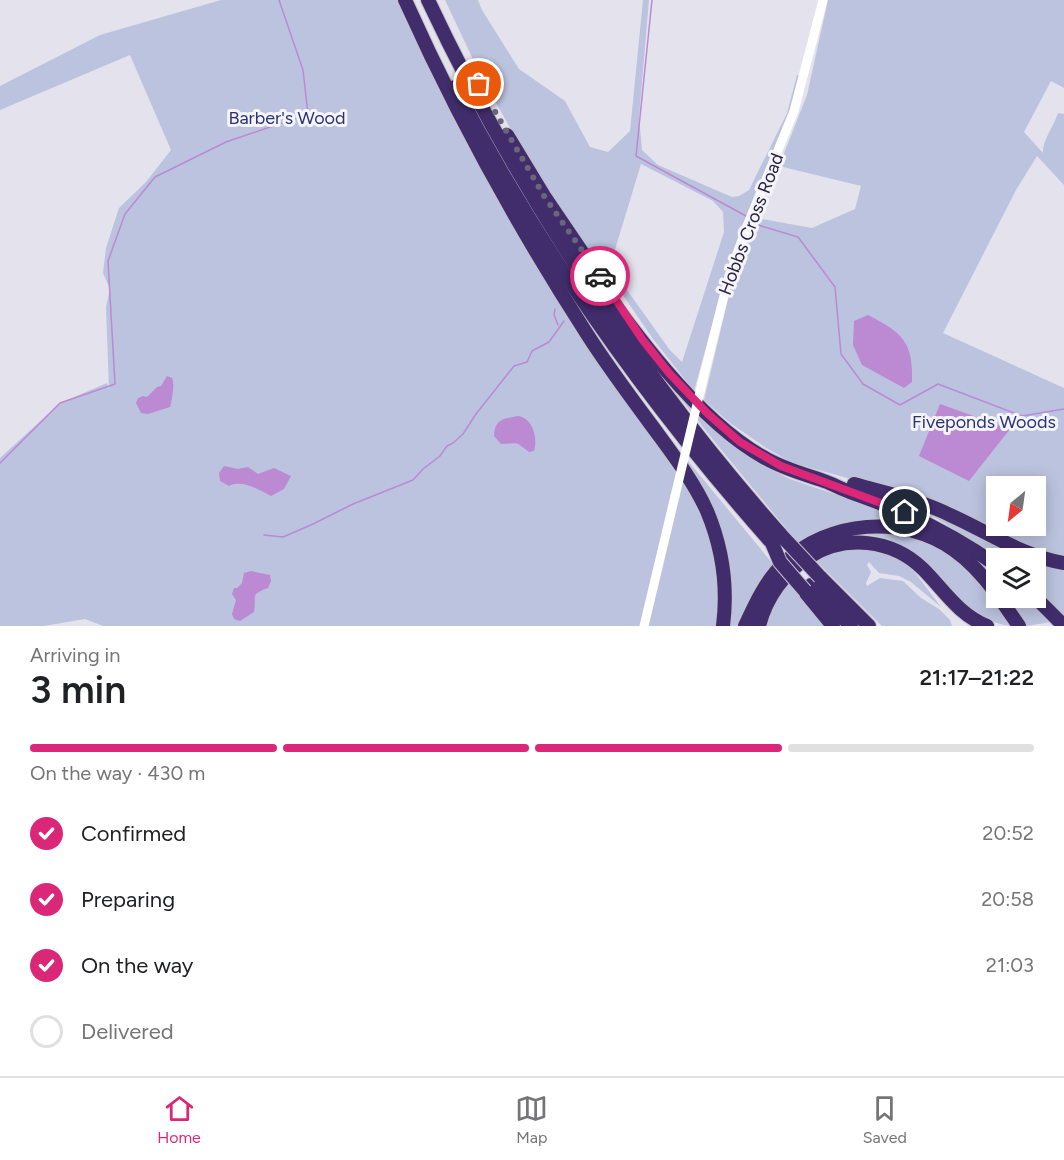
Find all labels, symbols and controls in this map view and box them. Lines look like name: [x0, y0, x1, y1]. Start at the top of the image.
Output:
pin: [453, 58, 504, 109]
icon: bag: [462, 67, 495, 100]
park label: Barber's Wood: [228, 107, 346, 129]
street label: Hobbs Cross Road: [714, 150, 788, 298]
courier: [570, 246, 630, 306]
icon: car: [584, 260, 617, 293]
park label: Fiveponds Woods: [912, 411, 1056, 433]
north arrow: [986, 476, 1046, 536]
map controls: [986, 476, 1046, 608]
pin: [879, 486, 930, 537]
icon: home: [888, 495, 921, 528]
button: layers: [986, 548, 1046, 608]
text: Arriving in: [30, 643, 120, 667]
text: 21:17–21:22: [920, 664, 1034, 691]
text: 3 min: [30, 666, 126, 713]
text: On the way · 430 m: [30, 761, 205, 785]
icon: check: [30, 817, 63, 850]
text: Confirmed: [81, 820, 186, 847]
text: 20:52: [982, 821, 1034, 845]
icon: check: [30, 883, 63, 916]
text: Preparing: [81, 886, 175, 913]
text: 20:58: [981, 887, 1034, 911]
icon: check: [30, 949, 63, 982]
text: On the way: [81, 952, 193, 979]
text: 21:03: [986, 953, 1034, 977]
text: Delivered: [81, 1018, 174, 1045]
tab: Home: [157, 1092, 201, 1147]
tab: Map: [515, 1092, 548, 1147]
tab: Saved: [863, 1092, 907, 1147]

